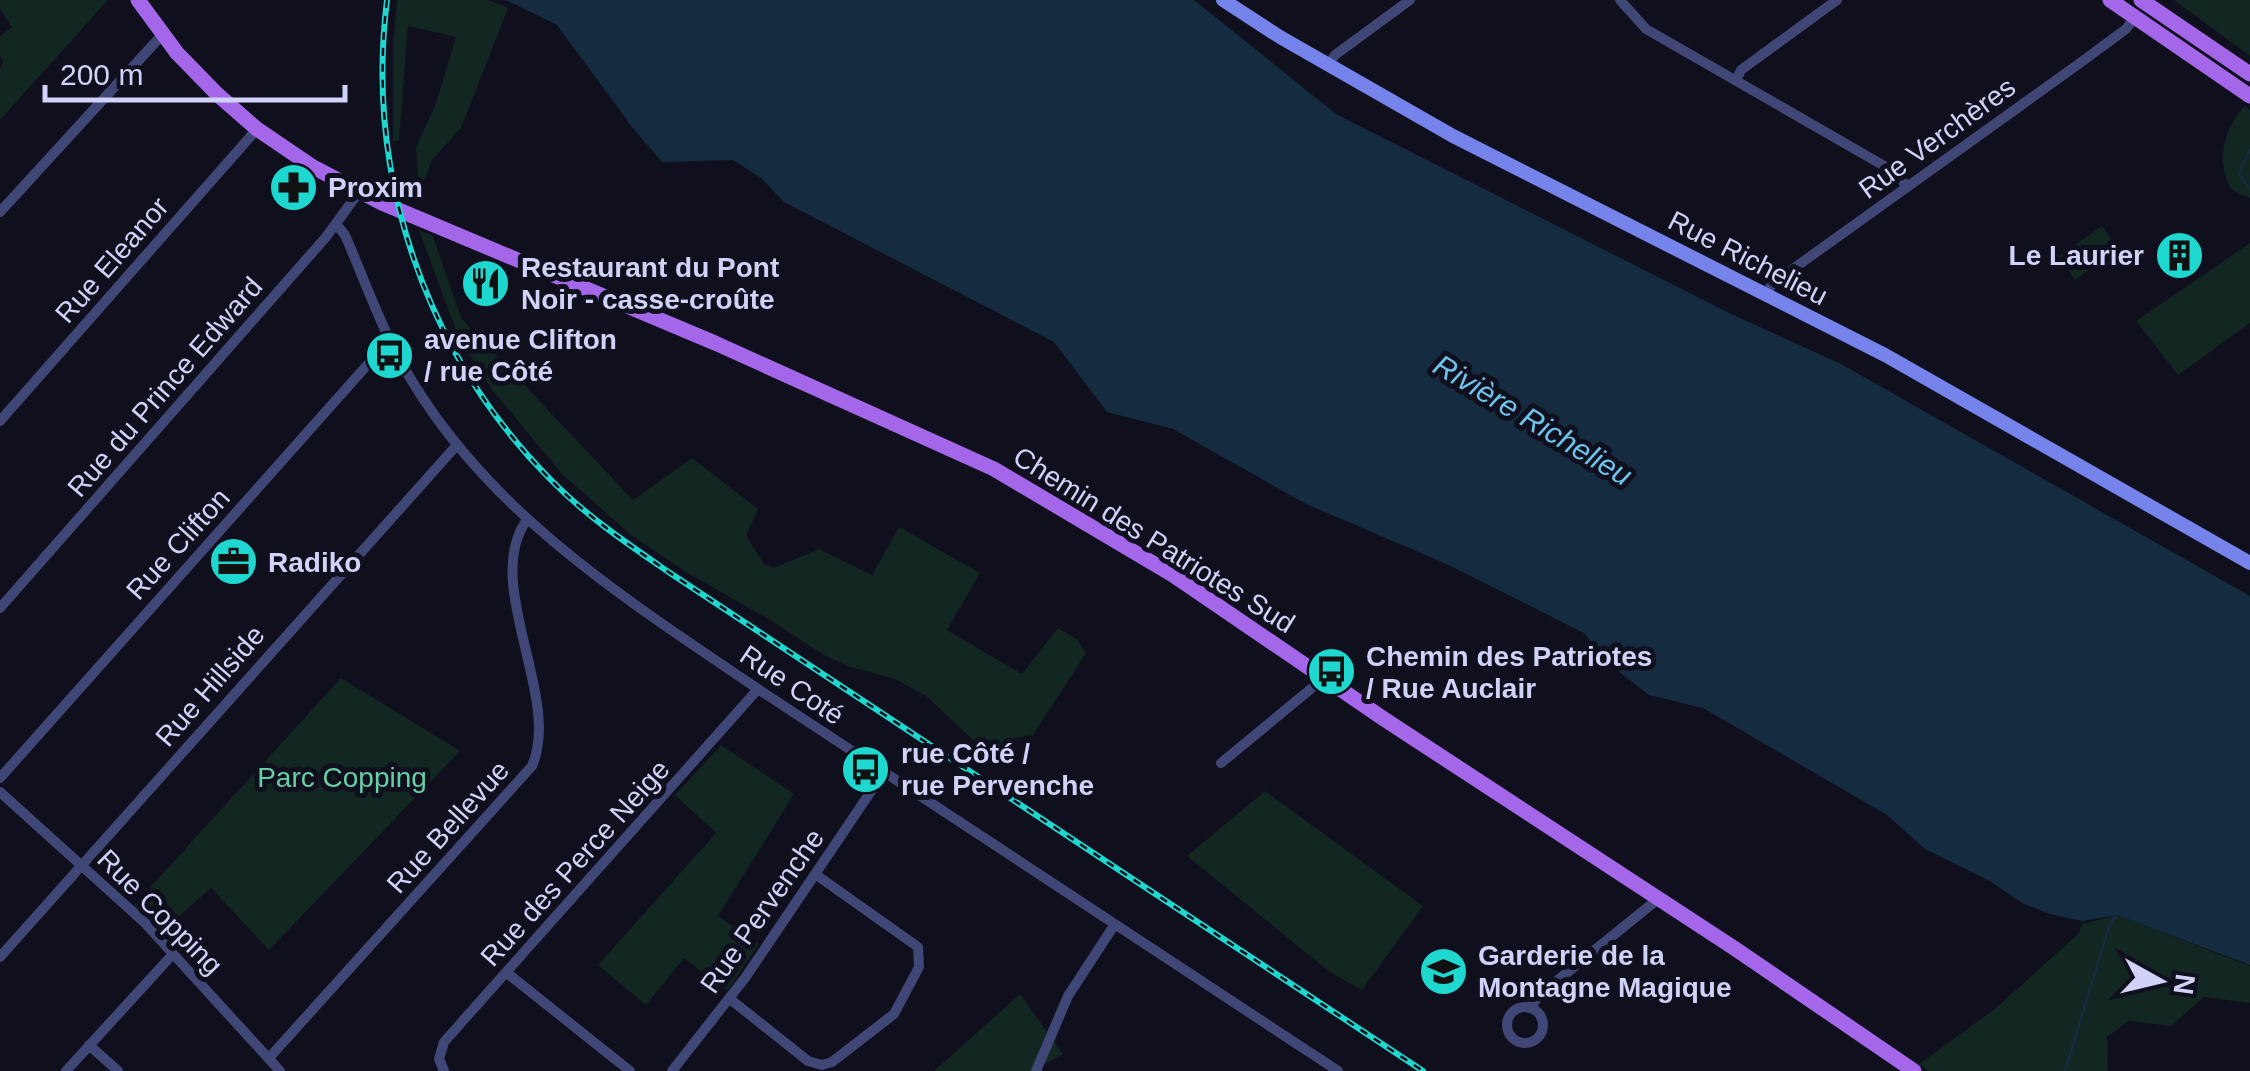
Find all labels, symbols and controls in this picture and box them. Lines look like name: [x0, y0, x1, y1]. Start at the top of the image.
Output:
scale bar: [45, 40, 345, 102]
text: 200 m: [60, 58, 143, 91]
street label: Rue Verchères: [1853, 71, 2021, 205]
pharmacy icon: Proxim: [267, 161, 319, 213]
place label: Proxim: [328, 172, 423, 203]
street label: Rue Eleanor: [49, 191, 175, 329]
street label: Rue Richelieu: [1663, 205, 1833, 311]
building icon: Le Laurier: [2153, 229, 2205, 281]
place label: Le Laurier: [2009, 240, 2144, 271]
place label: Restaurant du Pont Noir - casse-croûte: [521, 252, 779, 315]
restaurant icon: Restaurant du Pont Noir - casse-croûte: [460, 257, 512, 309]
street label: Rue du Prince Edward: [61, 271, 269, 503]
place label: avenue Clifton / rue Côté: [424, 324, 617, 387]
bus stop icon: avenue Clifton / rue Côté: [363, 329, 415, 381]
water label: Rivière Richelieu: [1428, 348, 1638, 492]
street label: Chemin des Patriotes Sud: [1008, 441, 1300, 639]
street label: Rue Clifton: [120, 482, 236, 606]
office icon: Radiko: [207, 536, 259, 588]
place label: Radiko: [268, 547, 361, 578]
street label: Rue Hillside: [149, 619, 271, 753]
street label: Rue Coté: [734, 639, 850, 731]
place label: Chemin des Patriotes / Rue Auclair: [1366, 641, 1652, 704]
bus stop icon: Chemin des Patriotes / Rue Auclair: [1305, 646, 1357, 698]
place label: rue Côté / rue Pervenche: [901, 738, 1094, 801]
bus stop icon: rue Côté / rue Pervenche: [840, 743, 892, 795]
street label: Rue des Perce Neige: [474, 754, 676, 972]
street label: Rue Bellevue: [381, 755, 515, 899]
park label: Parc Copping: [257, 762, 427, 793]
street label: Rue Pervenche: [694, 823, 830, 999]
street label: Rue Copping: [91, 843, 229, 981]
north arrow: [2110, 931, 2210, 1031]
place label: Garderie de la Montagne Magique: [1478, 940, 1732, 1003]
school or university icon: Garderie de la Montagne Magique: [1417, 945, 1469, 997]
text: N: [2168, 972, 2201, 997]

